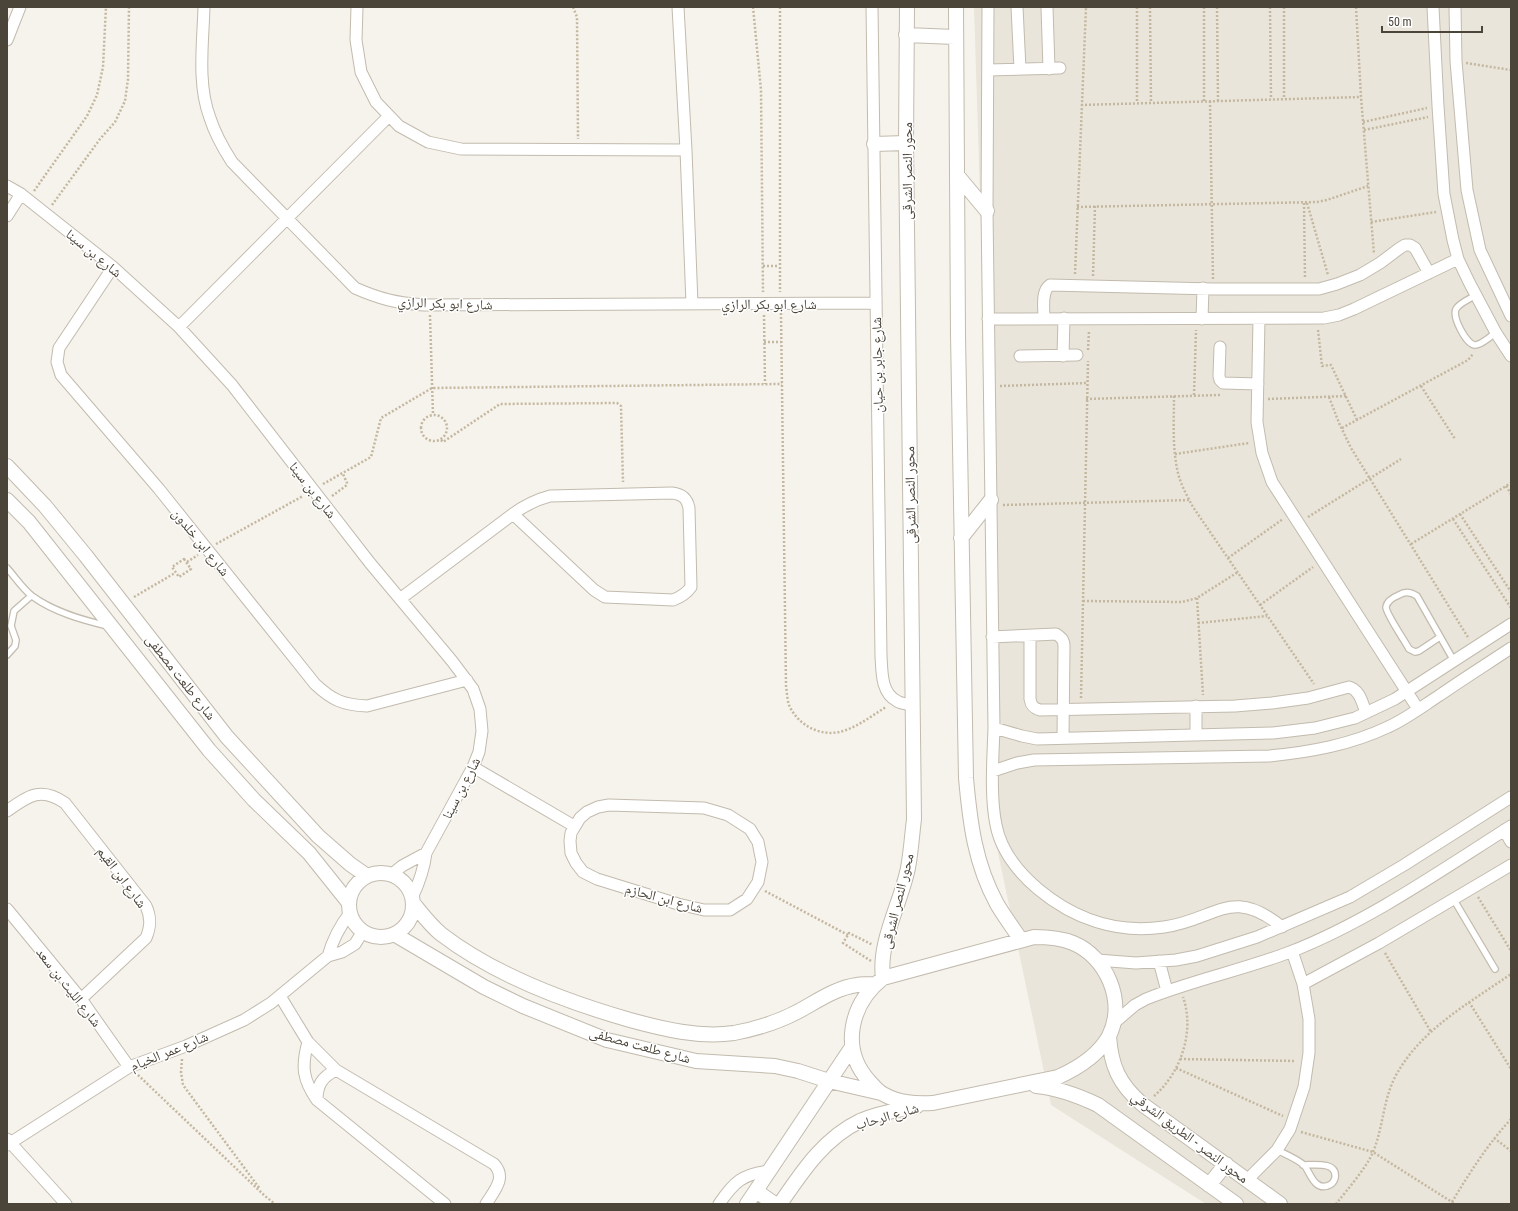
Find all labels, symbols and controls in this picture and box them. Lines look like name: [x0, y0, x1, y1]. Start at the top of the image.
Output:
scale bar: [1382, 8, 1482, 34]
text: 50 m: [1388, 15, 1412, 29]
street label: محور النصر الشرقى: [899, 122, 916, 220]
street label: شارع بن سينا: [62, 226, 125, 282]
street label: شارع ابو بكر الرازي: [397, 293, 493, 316]
street label: شارع ابو بكر الرازي: [721, 296, 817, 316]
street label: شارع جابر بن حيان: [868, 317, 888, 413]
street label: محور النصر الشرقى: [901, 446, 920, 544]
street label: شارع بن سينا: [285, 459, 340, 523]
street label: شارع ابن خلدون: [167, 505, 233, 580]
street label: شارع طلعت مصطفى: [141, 631, 219, 724]
street label: شارع بن سينا: [439, 755, 485, 822]
street label: شارع ابن القيم: [92, 843, 150, 912]
street label: محور النصر الشرقى: [877, 852, 918, 951]
street label: شارع ابن الحازم: [623, 880, 705, 918]
street label: شارع الليث بن سعد: [32, 944, 105, 1031]
street label: شارع طلعت مصطفى: [587, 1024, 692, 1068]
street label: شارع عمر الخيام: [128, 1028, 211, 1076]
street label: محور النصر - الطريق الشرقي: [1126, 1088, 1252, 1189]
street label: شارع الرحاب: [854, 1099, 921, 1135]

